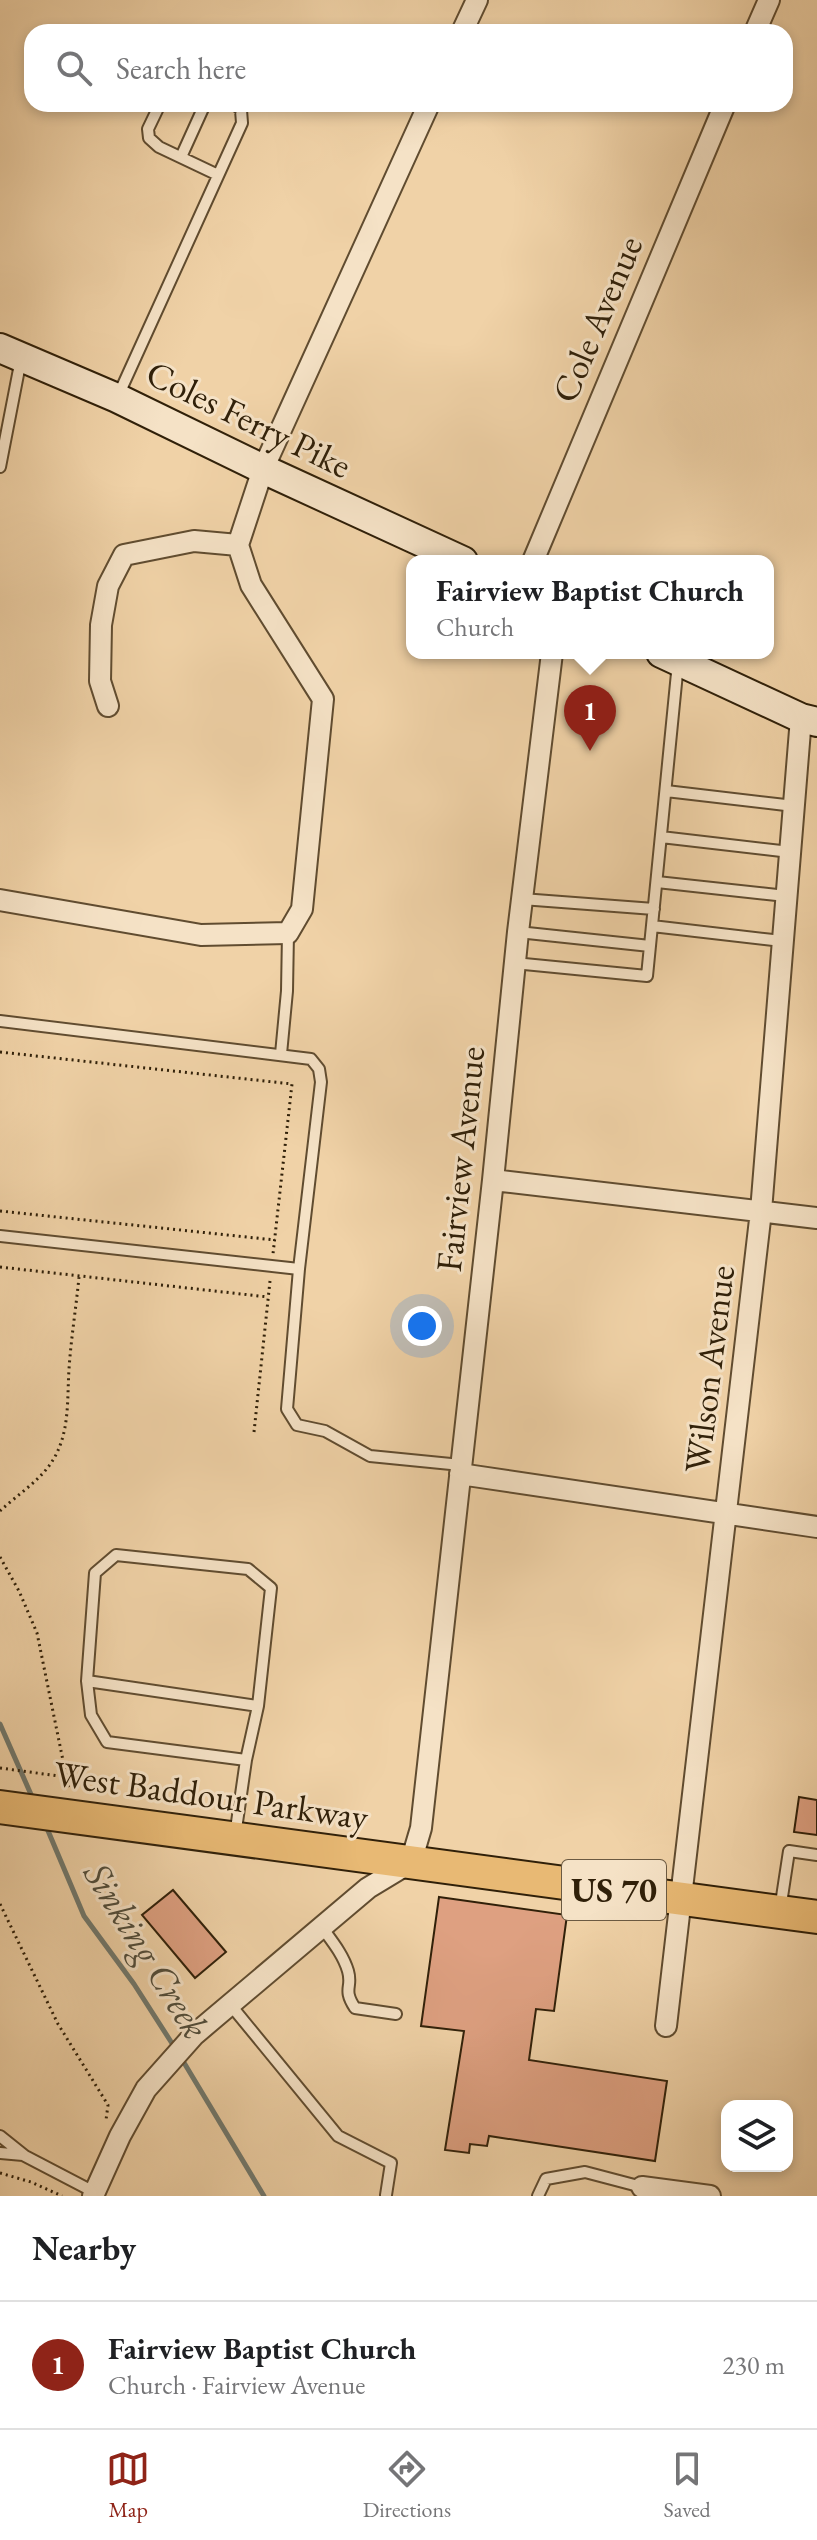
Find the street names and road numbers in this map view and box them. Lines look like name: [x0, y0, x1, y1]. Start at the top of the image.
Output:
street label: Cole Avenue: [541, 229, 653, 409]
street label: Coles Ferry Pike: [139, 349, 359, 489]
street label: Fairview Avenue: [425, 1044, 495, 1274]
street label: Wilson Avenue: [673, 1263, 745, 1475]
street label: West Baddour Parkway: [51, 1750, 371, 1840]
road number: US 70: [562, 1860, 666, 1920]

